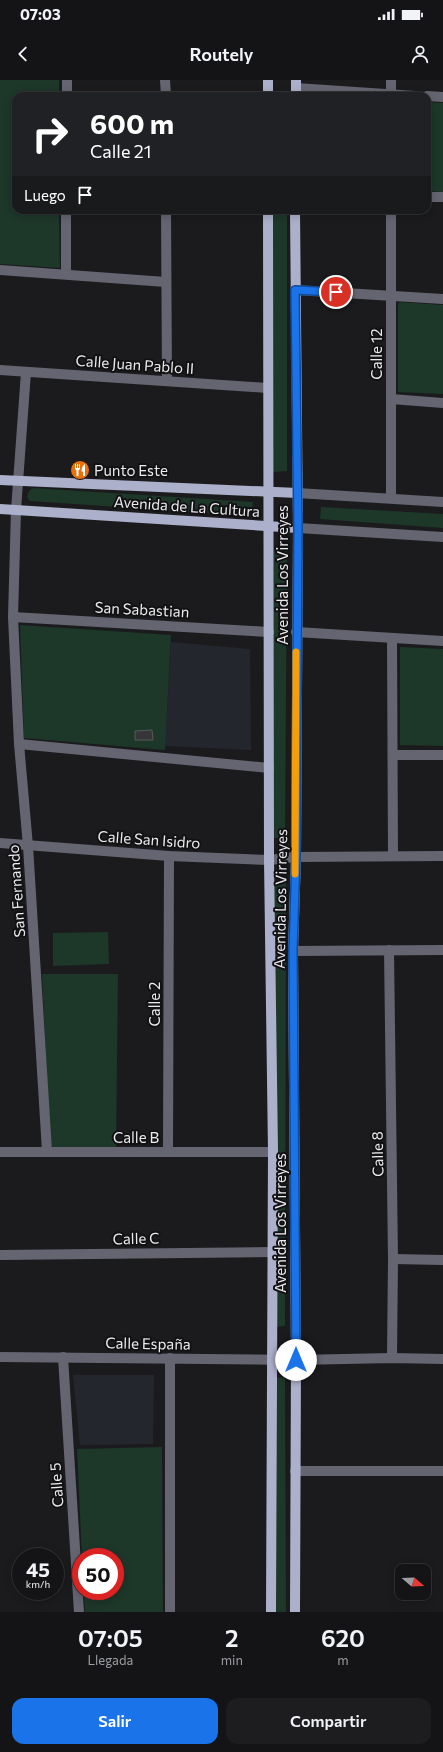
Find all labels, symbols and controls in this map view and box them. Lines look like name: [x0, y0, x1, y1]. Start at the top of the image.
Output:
text: 07:03: [20, 5, 61, 23]
icon: back: [12, 43, 34, 65]
text: Routely: [189, 43, 254, 65]
icon: person: [409, 43, 431, 65]
text: 600 m: [90, 106, 174, 140]
icon: right: [24, 108, 76, 160]
text: Calle 21: [90, 140, 152, 162]
icon: arrive: [74, 184, 96, 206]
text: Luego: [24, 186, 66, 204]
pin: [319, 275, 353, 309]
icon: arrive: [325, 281, 347, 303]
street label: Calle 12: [367, 328, 385, 380]
street label: Calle Juan Pablo II: [75, 351, 195, 377]
restaurant icon: Punto Este: [69, 459, 91, 481]
place label: Punto Este: [94, 461, 168, 479]
street label: Avenida de La Cultura: [113, 492, 261, 520]
street label: Avenida Los Virreyes: [273, 505, 291, 645]
street label: San Sabastian: [94, 598, 190, 620]
street label: Calle San Isidro: [97, 826, 201, 852]
street label: Avenida Los Virreyes: [270, 829, 290, 969]
street label: San Fernando: [4, 844, 28, 938]
street label: Calle 2: [145, 982, 163, 1026]
street label: Calle B: [113, 1128, 159, 1146]
street label: Calle 8: [368, 1131, 386, 1177]
street label: Avenida Los Virreyes: [271, 1153, 289, 1293]
street label: Calle C: [112, 1229, 160, 1247]
street label: Calle España: [105, 1333, 191, 1353]
position arrow: [275, 1339, 317, 1381]
street label: Calle 5: [45, 1462, 67, 1508]
speed limit sign: 50: [72, 1548, 124, 1600]
text: 45: [26, 1557, 50, 1581]
north arrow: [395, 1564, 431, 1600]
map controls: [395, 1564, 431, 1600]
text: km/h: [26, 1578, 50, 1590]
text: 07:05: [78, 1623, 143, 1652]
text: 2: [225, 1623, 239, 1652]
text: 620: [321, 1623, 365, 1652]
text: Llegada: [88, 1652, 133, 1668]
text: min: [221, 1652, 243, 1668]
text: m: [337, 1652, 349, 1668]
button: Salir: [12, 1698, 218, 1744]
button: Compartir: [226, 1698, 431, 1744]

